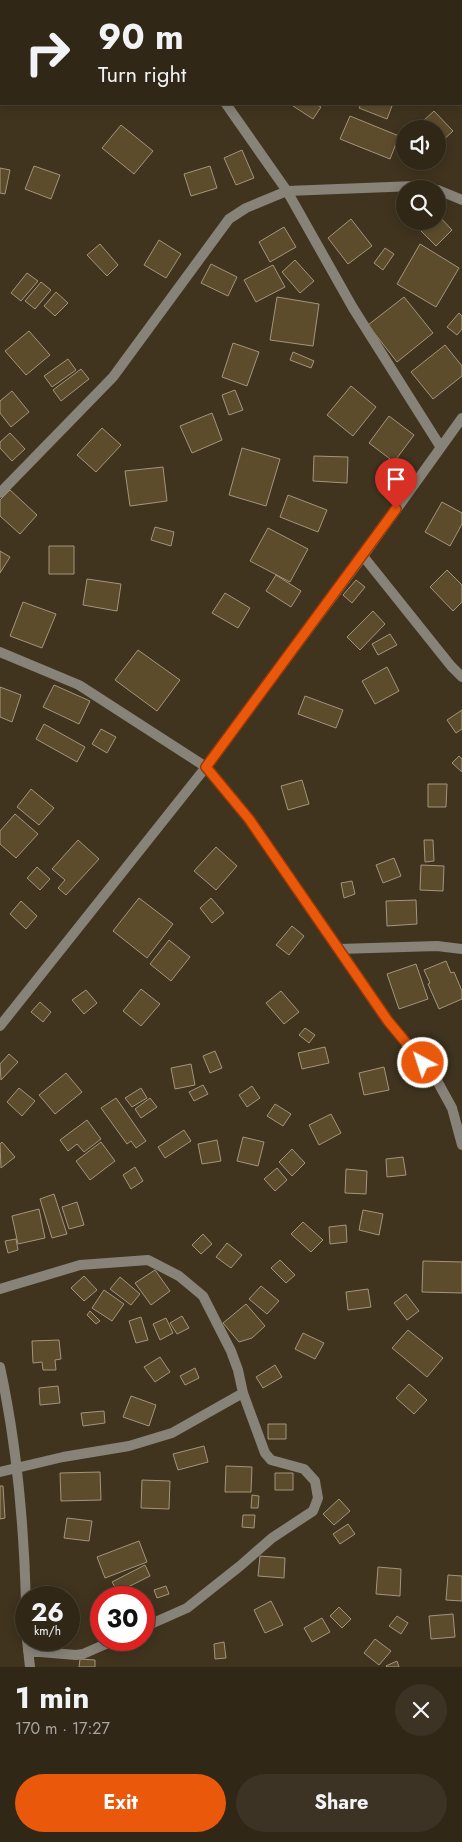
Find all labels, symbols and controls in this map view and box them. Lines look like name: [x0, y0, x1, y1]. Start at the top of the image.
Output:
text: 90 m: [98, 12, 184, 62]
icon: right: [15, 20, 80, 85]
text: Turn right: [98, 58, 186, 90]
map controls: [396, 120, 446, 230]
button: sound: [396, 120, 446, 170]
button: search: [396, 180, 446, 230]
pin: [375, 458, 417, 509]
icon: arrive: [382, 465, 410, 493]
position arrow: [396, 1036, 448, 1088]
speed limit sign: 30: [90, 1586, 155, 1651]
text: 26: [31, 1594, 64, 1630]
text: km/h: [34, 1622, 61, 1640]
text: 1 min: [15, 1676, 89, 1719]
button: close: [395, 1684, 447, 1736]
text: 170 m · 17:27: [15, 1717, 110, 1740]
button: Exit: [15, 1774, 226, 1832]
button: Share: [236, 1774, 447, 1832]

